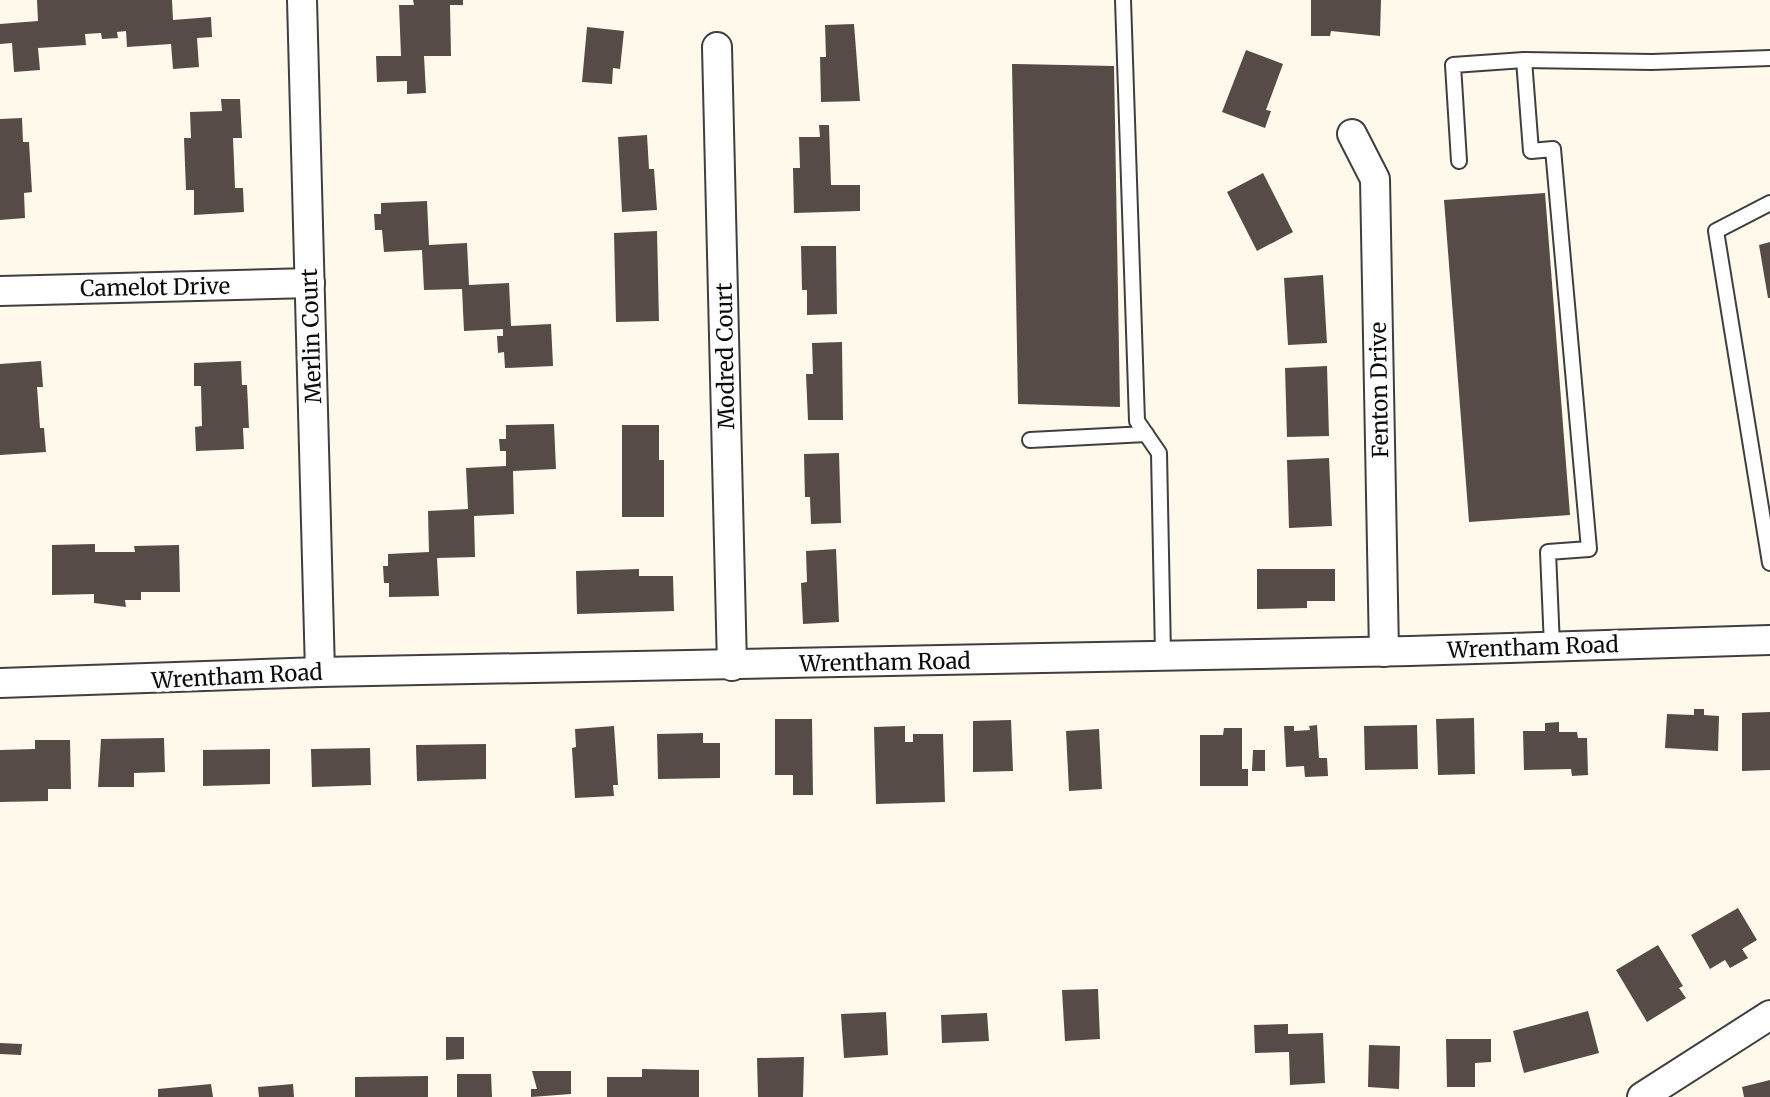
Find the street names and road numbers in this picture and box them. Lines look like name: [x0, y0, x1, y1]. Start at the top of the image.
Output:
street label: Merlin Court: [295, 268, 327, 404]
street label: Camelot Drive: [80, 272, 230, 302]
street label: Modred Court: [710, 282, 740, 430]
street label: Fenton Drive: [1364, 322, 1394, 458]
street label: Wrentham Road: [1446, 630, 1619, 664]
street label: Wrentham Road: [798, 647, 971, 678]
street label: Wrentham Road: [150, 658, 323, 695]

